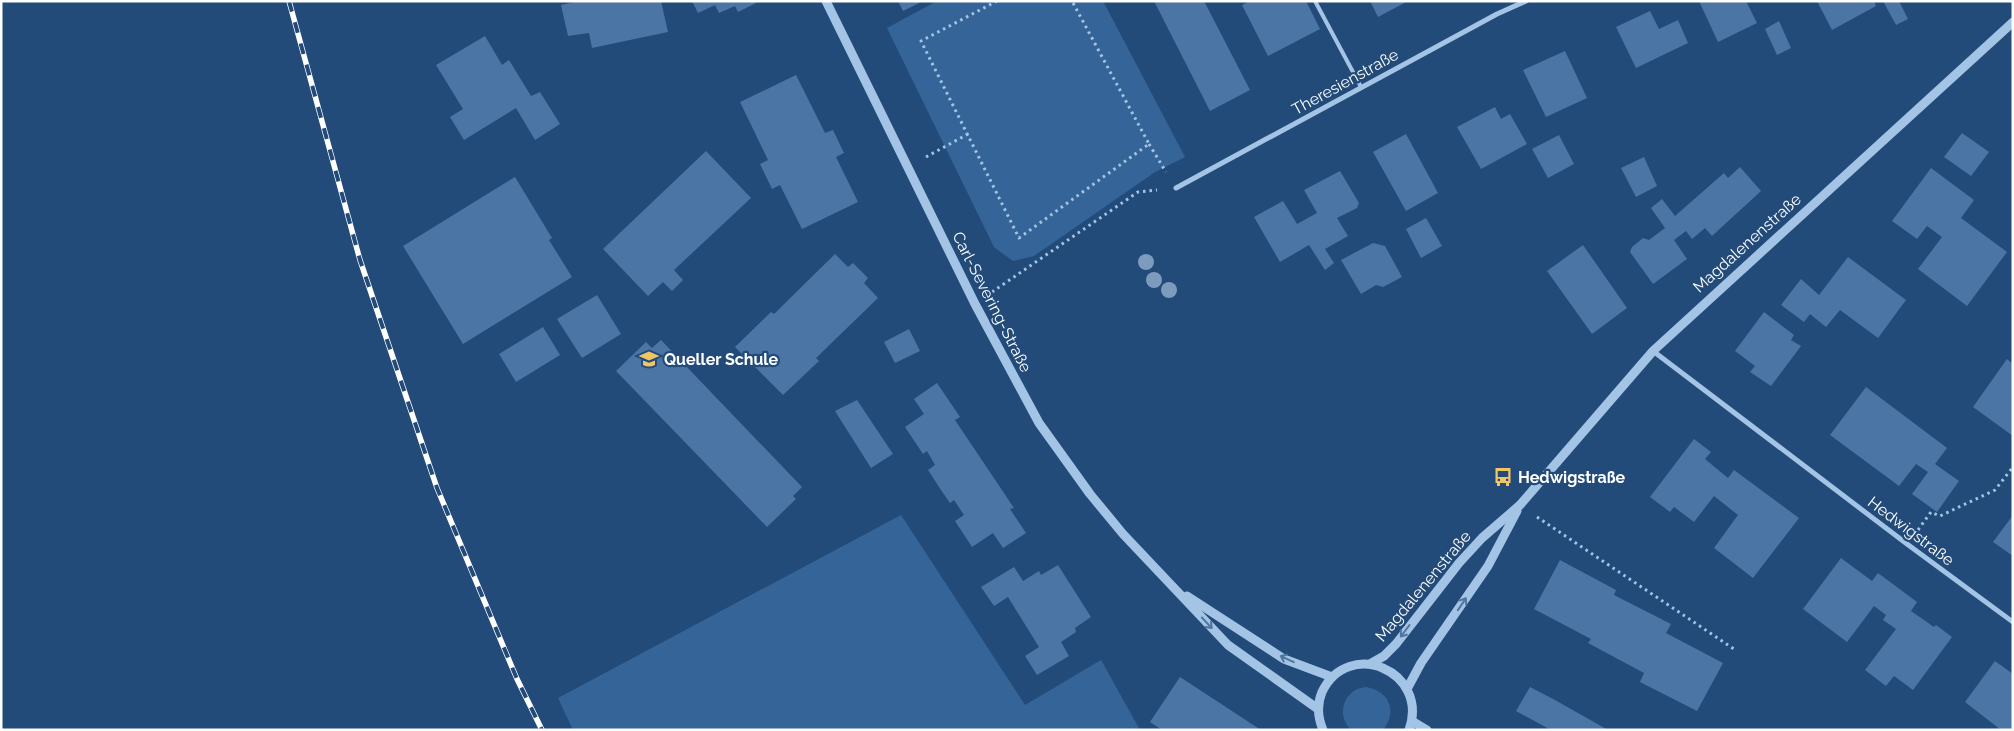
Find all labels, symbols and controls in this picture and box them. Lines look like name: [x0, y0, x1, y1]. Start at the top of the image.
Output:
street label: Theresienstraße: [1288, 45, 1402, 119]
street label: Magdalenenstraße: [1689, 190, 1805, 296]
street label: Carl-Severing-Straße: [948, 229, 1036, 375]
school or university icon: Queller Schule: [638, 348, 660, 370]
place label: Queller Schule: [664, 350, 778, 369]
bus stop icon: Hedwigstraße: [1492, 466, 1514, 488]
place label: Hedwigstraße: [1518, 468, 1626, 487]
street label: Hedwigstraße: [1864, 492, 1958, 570]
street label: Magdalenenstraße: [1371, 527, 1475, 645]
one-way arrow: [1457, 597, 1467, 611]
one-way arrow: [1201, 617, 1213, 630]
one-way arrow: [1400, 624, 1411, 637]
one-way arrow: [1280, 654, 1295, 664]

